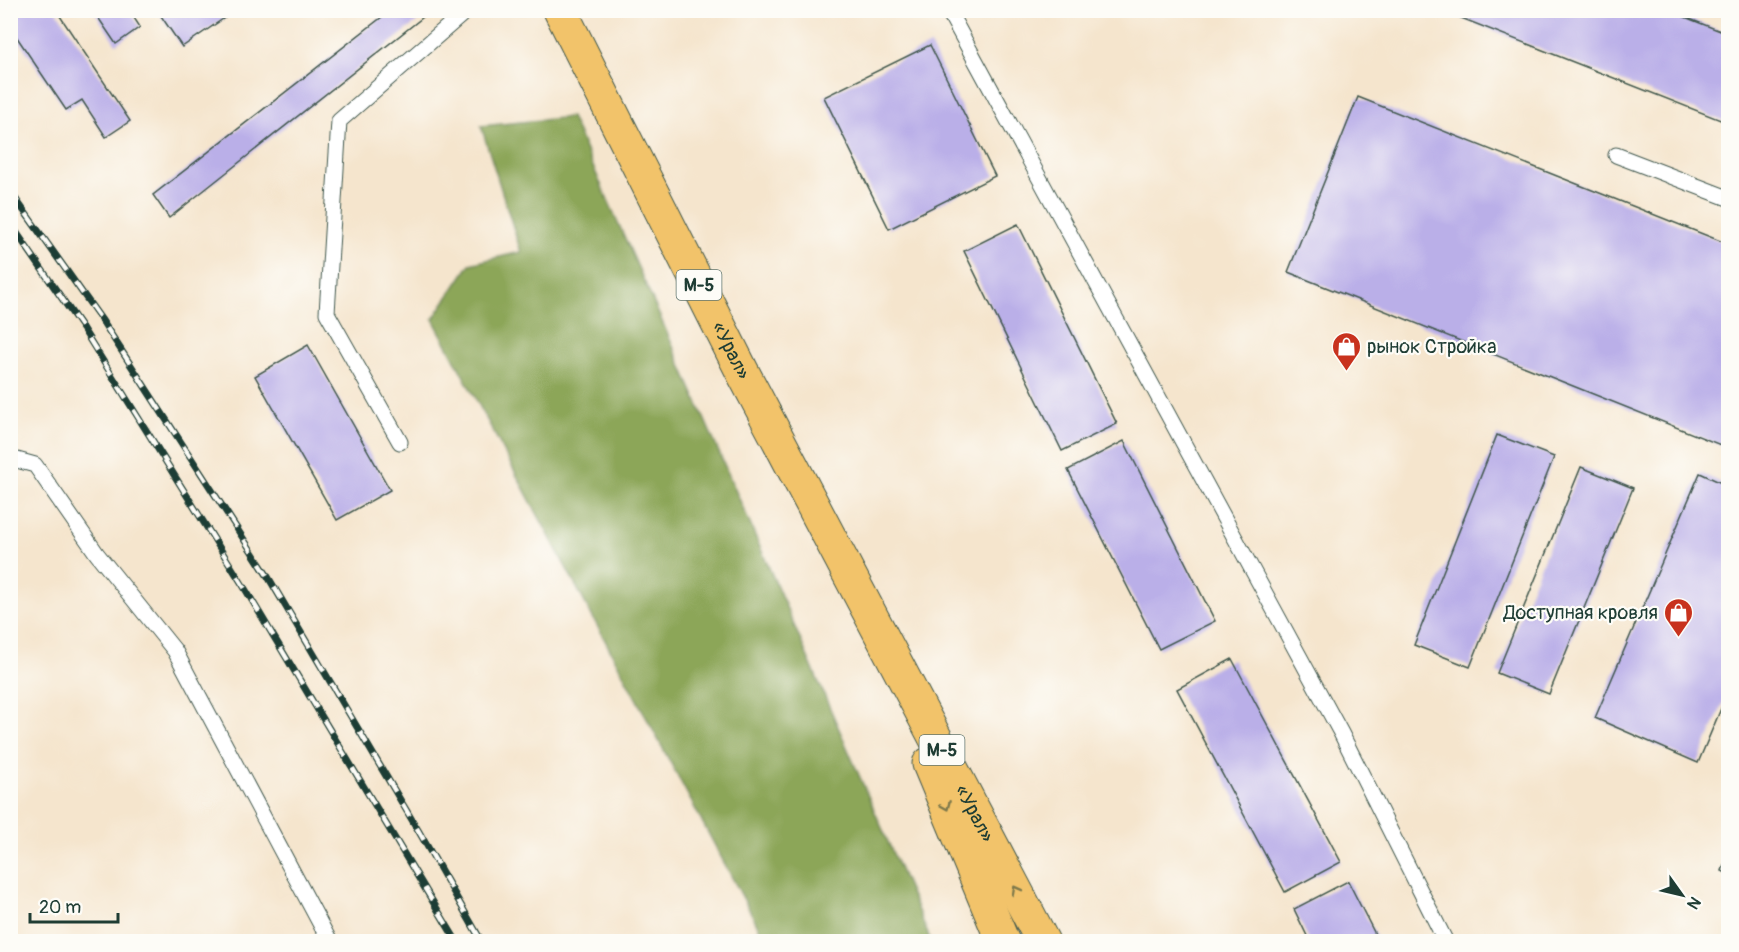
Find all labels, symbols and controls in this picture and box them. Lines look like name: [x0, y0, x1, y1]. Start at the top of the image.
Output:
road number: М-5: [676, 270, 722, 300]
street label: «Урал»: [707, 317, 757, 383]
shop icon: рынок Стройка: [1330, 330, 1362, 372]
place label: рынок Стройка: [1367, 334, 1496, 359]
shop icon: Доступная кровля: [1663, 596, 1695, 638]
place label: Доступная кровля: [1502, 600, 1658, 625]
road number: М-5: [920, 735, 964, 765]
street label: «Урал»: [950, 780, 1000, 846]
one-way arrow: [939, 799, 951, 810]
north arrow: [1652, 865, 1712, 925]
one-way arrow: [1012, 885, 1023, 896]
scale bar: [30, 886, 118, 924]
text: N: [1682, 893, 1705, 913]
text: 20 m: [39, 896, 81, 919]

